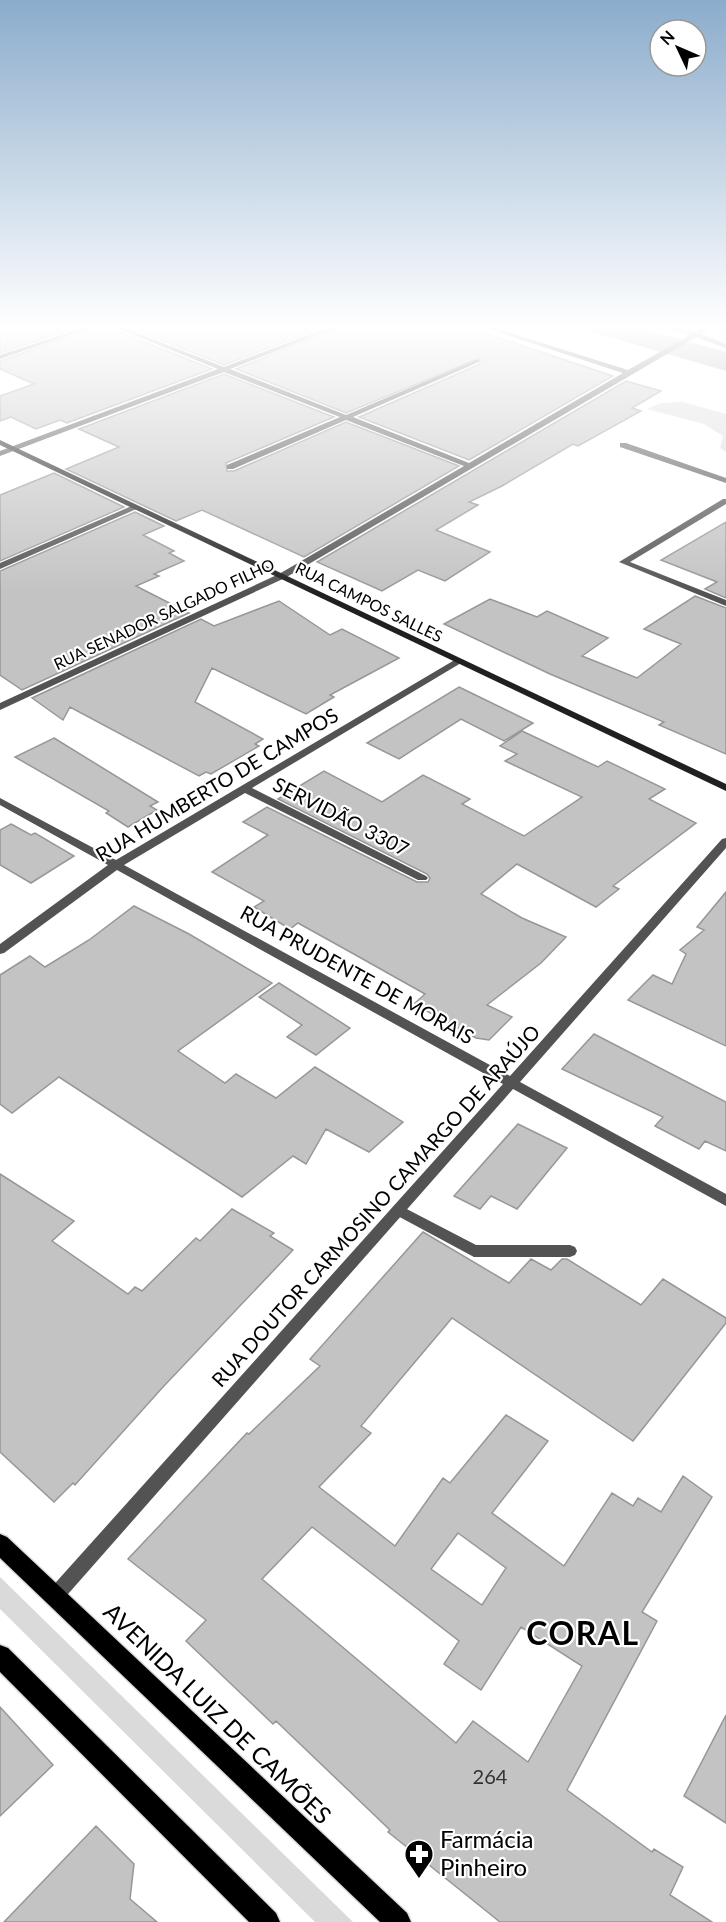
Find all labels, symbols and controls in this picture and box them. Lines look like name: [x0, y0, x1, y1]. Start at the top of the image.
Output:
north arrow: [648, 18, 708, 78]
text: N: [656, 26, 678, 48]
street label: RUA SENADOR SALGADO FILHO: [50, 554, 277, 673]
street label: RUA CAMPOS SALLES: [293, 558, 446, 645]
street label: RUA HUMBERTO DE CAMPOS: [91, 702, 342, 866]
street label: SERVIDÃO 3307: [270, 772, 413, 861]
street label: RUA PRUDENTE DE MORAIS: [236, 900, 479, 1048]
street label: RUA DOUTOR CARMOSINO CAMARGO DE ARAÚJO: [206, 1019, 544, 1391]
street label: AVENIDA LUIZ DE CAMÕES: [98, 1597, 338, 1829]
district label: CORAL: [526, 1613, 640, 1652]
house number: 264: [473, 1764, 508, 1788]
place label: Farmácia Pinheiro: [440, 1824, 533, 1881]
pharmacy icon: Farmácia Pinheiro: [403, 1838, 435, 1880]

